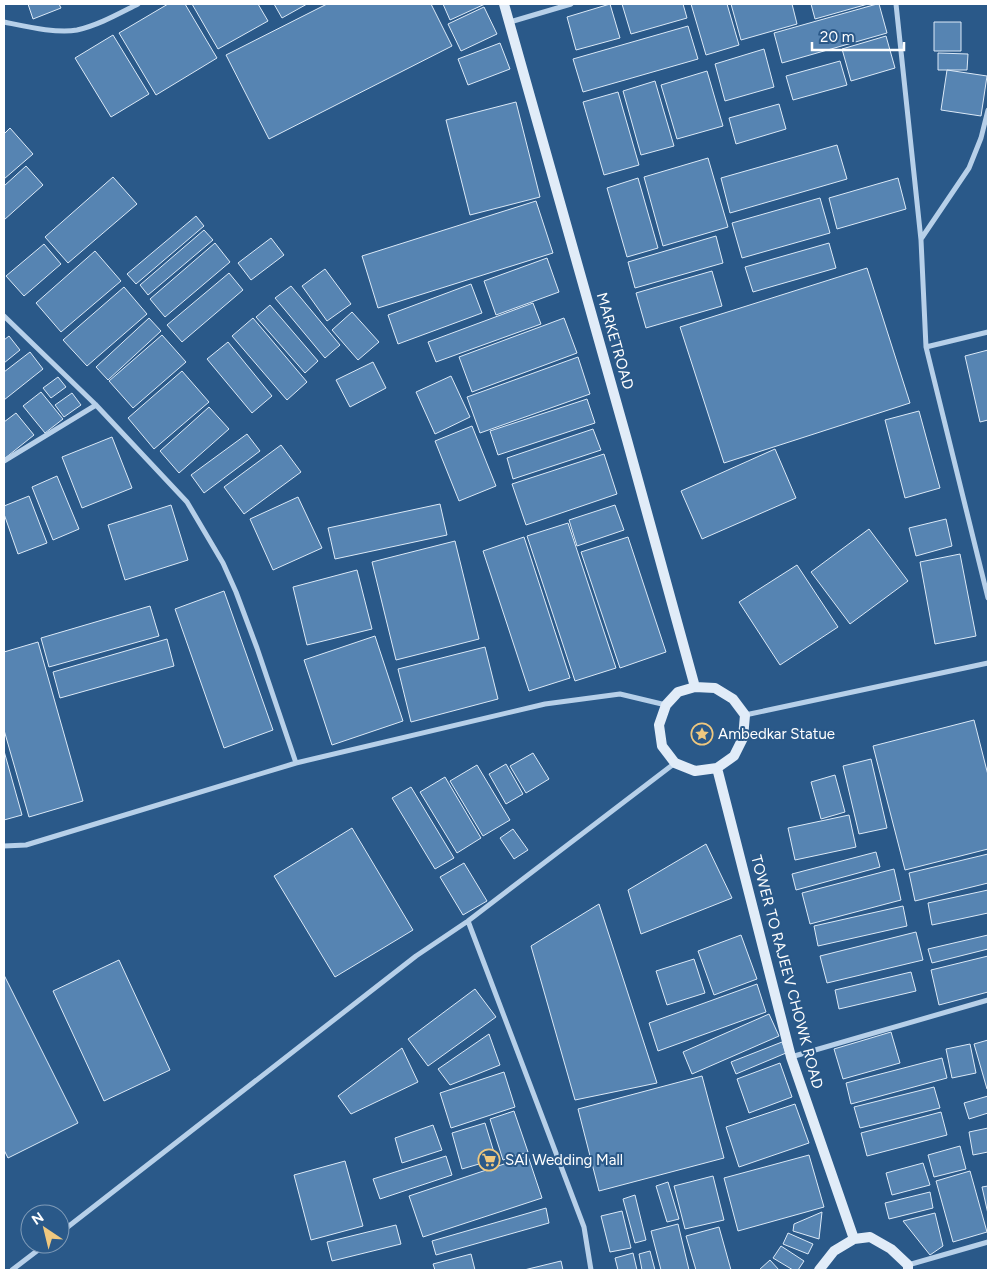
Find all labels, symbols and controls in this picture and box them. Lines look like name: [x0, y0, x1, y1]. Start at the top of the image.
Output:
scale bar: [812, 20, 904, 52]
text: 20 m: [820, 28, 854, 46]
street label: MARKETROAD: [593, 290, 637, 392]
place icon: Ambedkar Statue: [690, 722, 714, 746]
place label: Ambedkar Statue: [718, 725, 835, 743]
street label: TOWER TO RAJEEV CHOWK ROAD: [747, 853, 827, 1091]
supermarket icon: SAI Wedding Mall: [477, 1148, 501, 1172]
place label: SAI Wedding Mall: [505, 1151, 623, 1169]
north arrow: [20, 1204, 70, 1254]
text: N: [29, 1209, 47, 1229]

